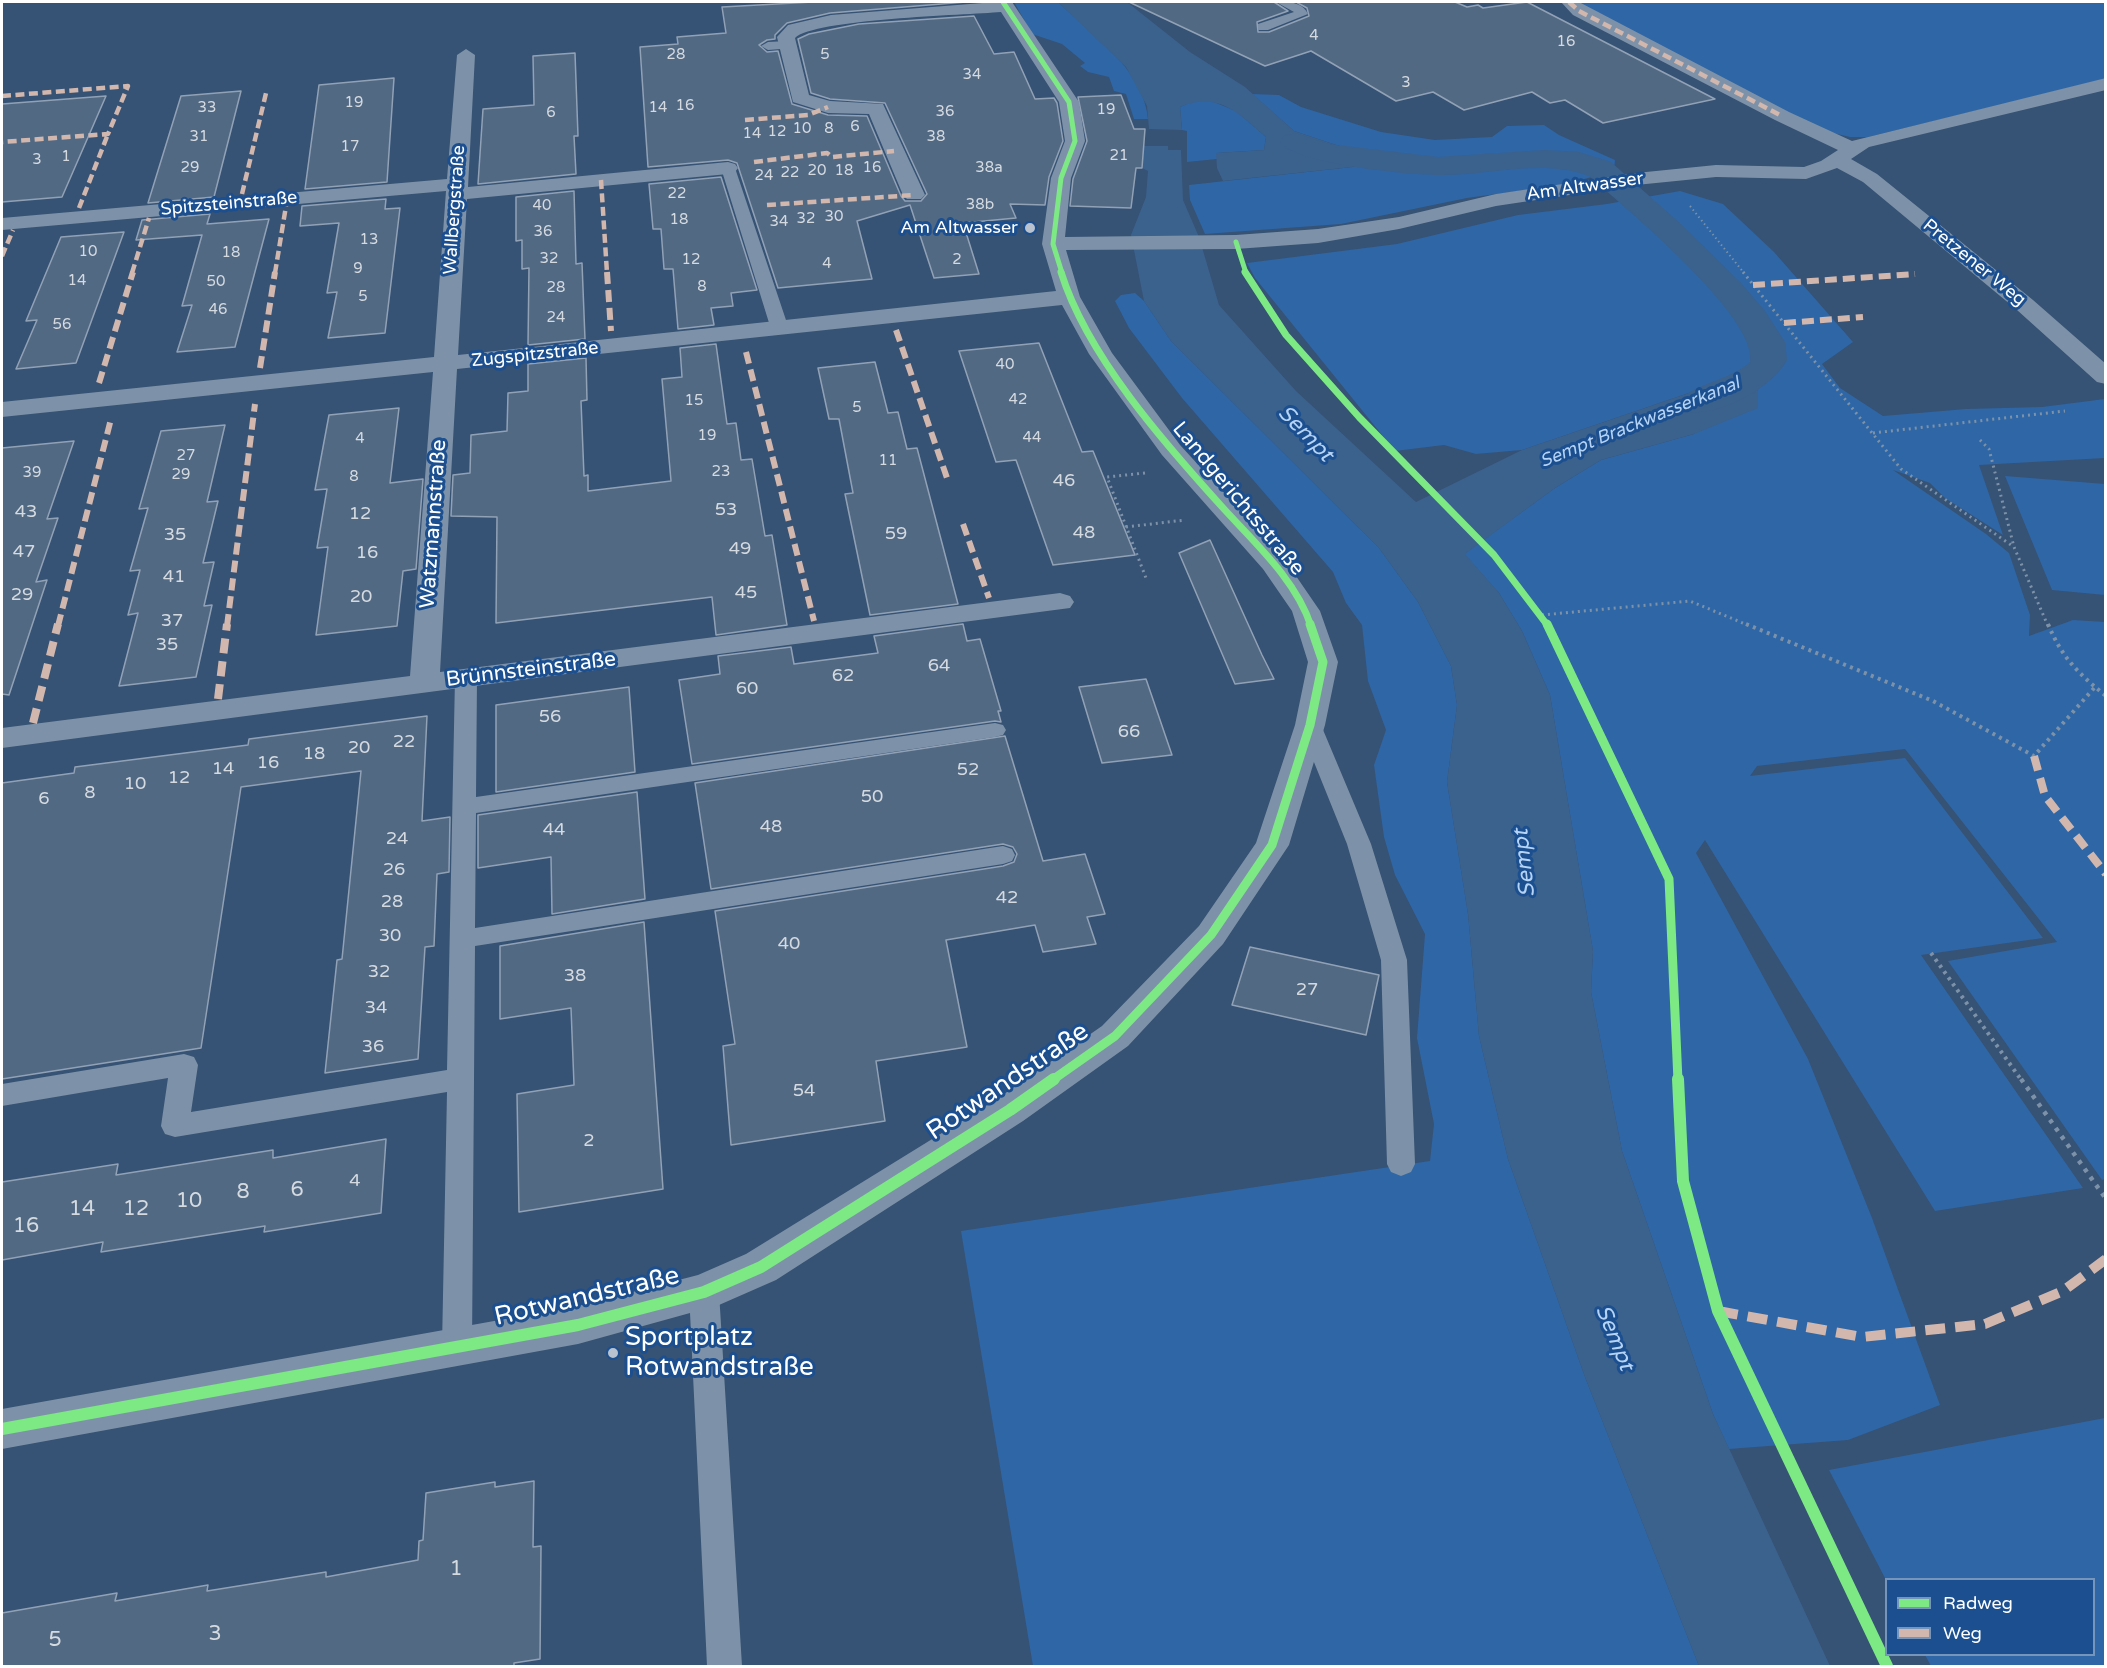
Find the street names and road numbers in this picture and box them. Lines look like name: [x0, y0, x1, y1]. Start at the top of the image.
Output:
street label: Wallbergstraße: [440, 145, 470, 275]
street label: Am Altwasser: [1525, 168, 1645, 206]
street label: Spitzsteinstraße: [160, 187, 298, 221]
street label: Pretzener Weg: [1918, 215, 2030, 311]
street label: Zugspitzstraße: [470, 338, 600, 372]
street label: Landgerichtsstraße: [1166, 417, 1310, 581]
street label: Watzmannstraße: [416, 439, 452, 609]
street label: Brünnsteinstraße: [445, 647, 617, 693]
street label: Rotwandstraße: [921, 1016, 1095, 1148]
street label: Rotwandstraße: [492, 1261, 682, 1333]

